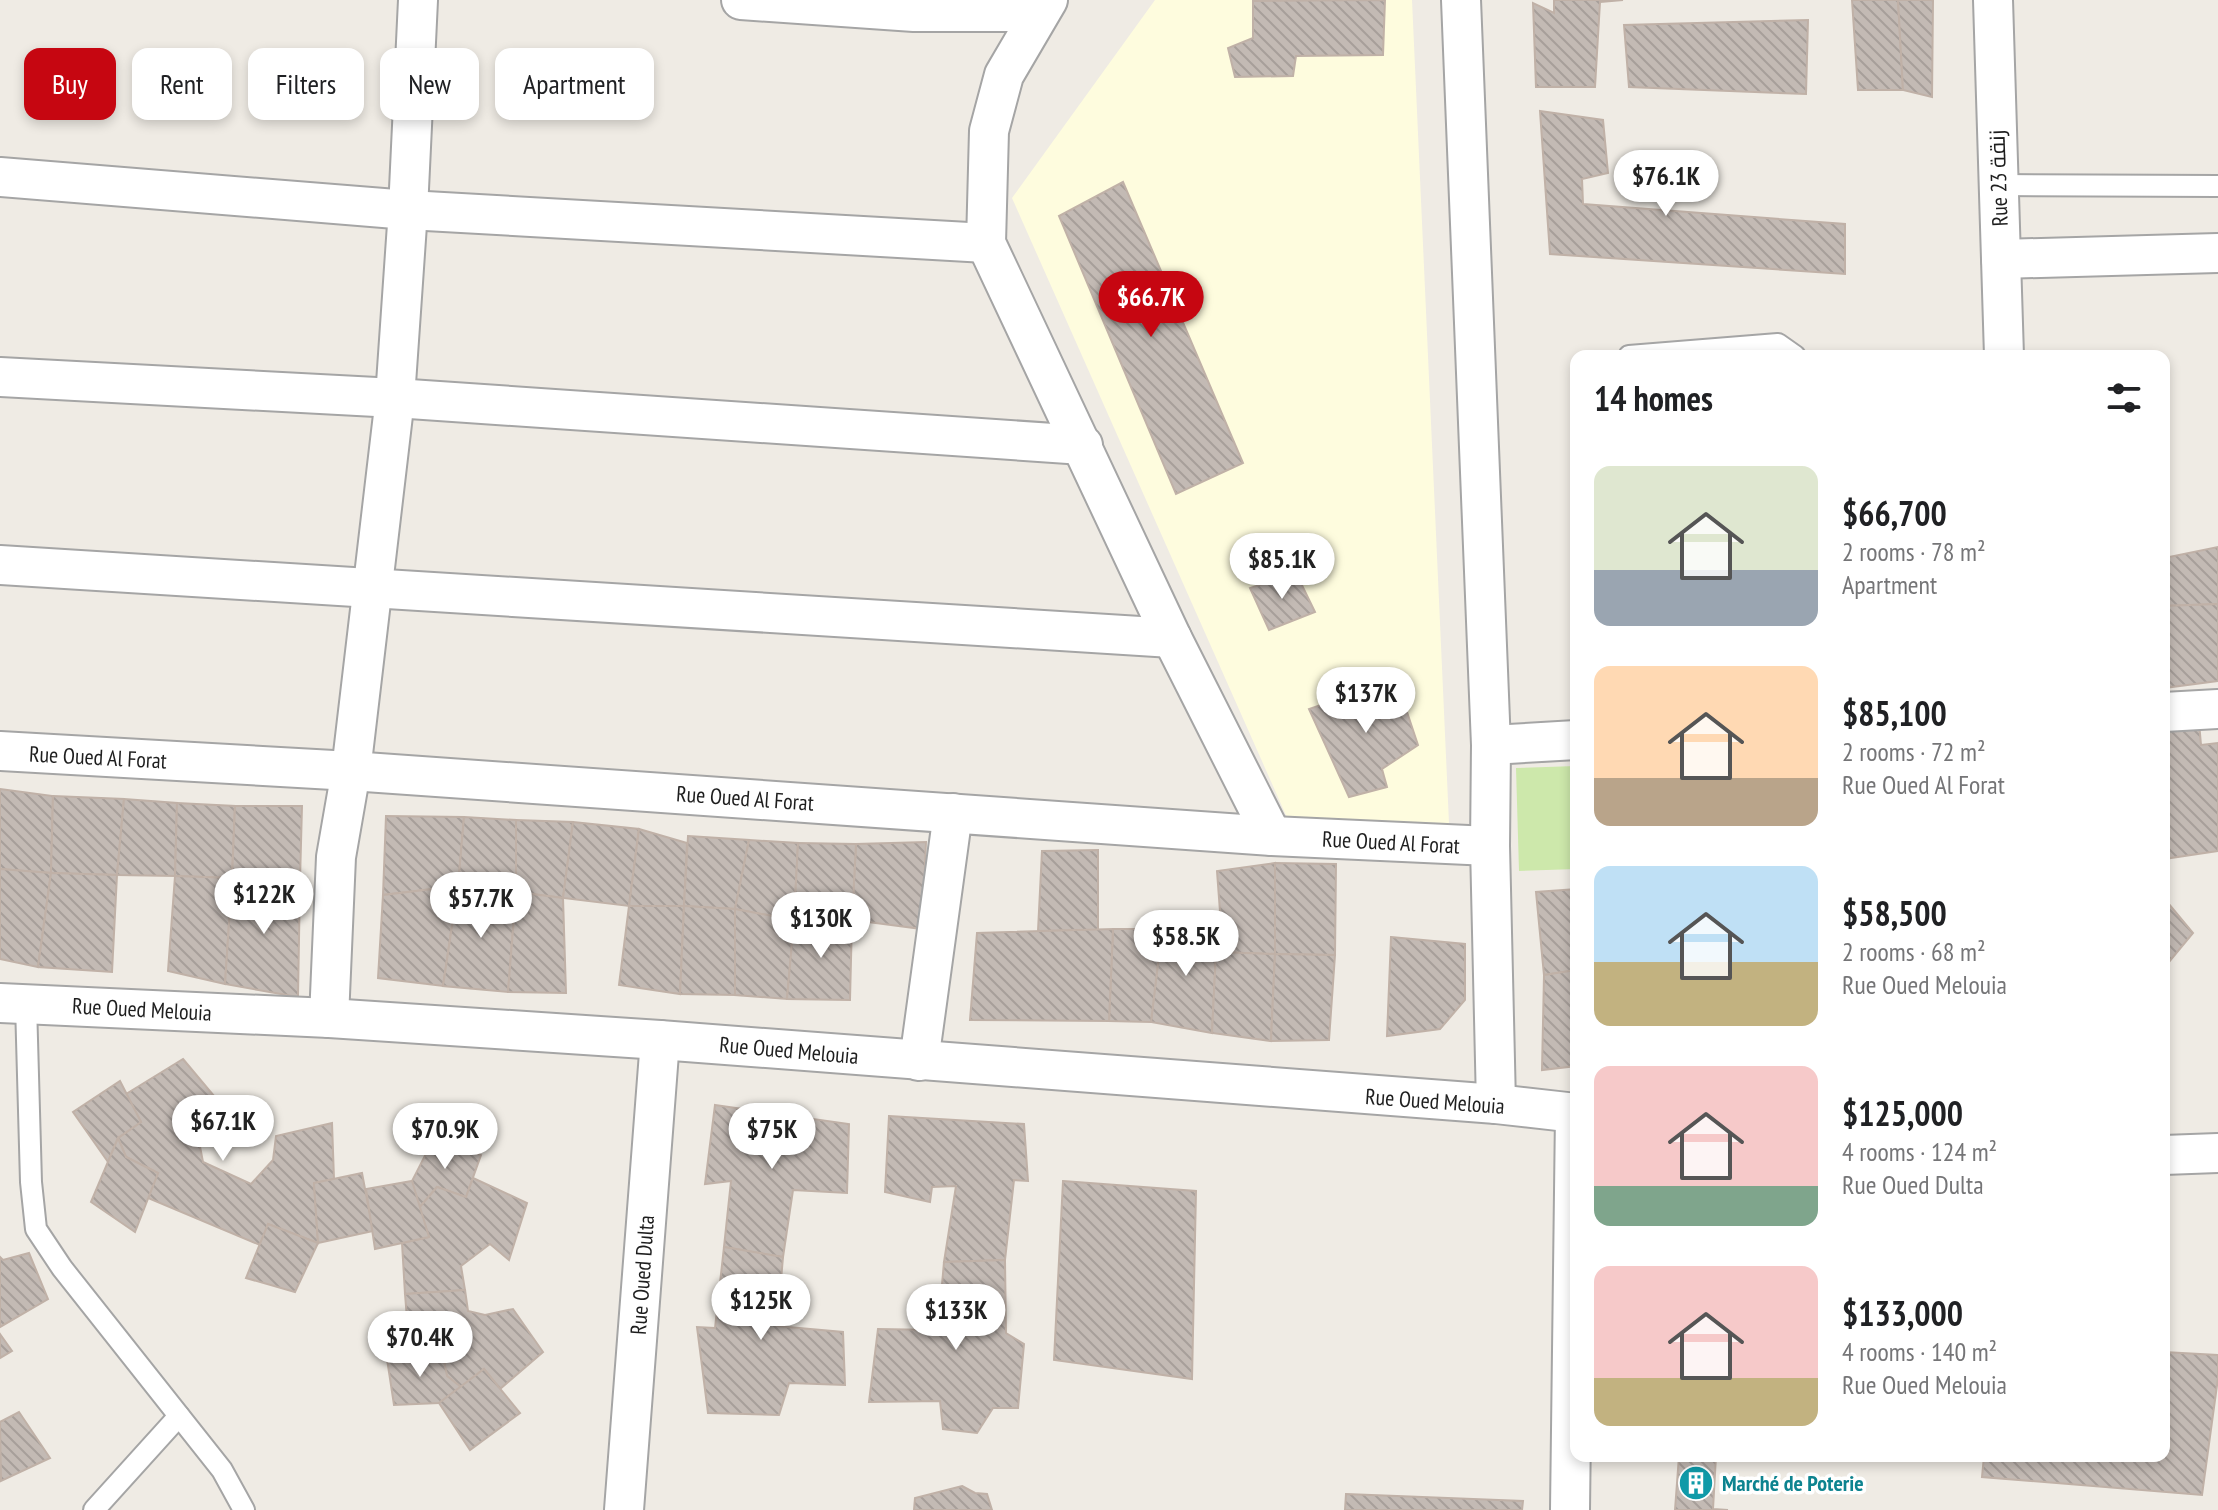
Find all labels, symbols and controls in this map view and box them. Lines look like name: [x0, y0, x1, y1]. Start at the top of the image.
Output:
chip: Buy: [24, 48, 116, 120]
chip: Rent: [132, 48, 232, 120]
chip: Filters: [248, 48, 364, 120]
chip: New: [380, 48, 479, 120]
chip: Apartment: [495, 48, 654, 120]
street label: Rue 23 زنقة: [1982, 129, 2014, 227]
pin: $76.1K: [1601, 150, 1731, 218]
text: $76.1K: [1632, 159, 1700, 192]
pin: $66.7K: [1086, 271, 1216, 339]
text: $66.7K: [1117, 280, 1185, 313]
text: 14 homes: [1594, 376, 1713, 420]
icon: filters: [2102, 376, 2146, 420]
text: $66,700: [1842, 491, 1947, 535]
icon: home: [1658, 498, 1754, 594]
pin: $85.1K: [1217, 533, 1347, 601]
text: 2 rooms · 78 m²: [1842, 535, 1986, 568]
text: $85.1K: [1248, 542, 1316, 575]
text: Apartment: [1842, 568, 1937, 601]
pin: $137K: [1310, 667, 1422, 735]
text: $137K: [1334, 676, 1398, 709]
text: $85,100: [1842, 691, 1947, 735]
icon: home: [1658, 698, 1754, 794]
text: 2 rooms · 72 m²: [1842, 735, 1986, 768]
street label: Rue Oued Al Forat: [28, 739, 168, 775]
text: Rue Oued Al Forat: [1842, 768, 2005, 801]
street label: Rue Oued Al Forat: [675, 779, 815, 817]
street label: Rue Oued Al Forat: [1321, 824, 1461, 860]
pin: $122K: [208, 868, 320, 936]
pin: $57.7K: [416, 872, 546, 940]
text: $122K: [232, 877, 296, 910]
text: $57.7K: [448, 881, 514, 914]
text: $58,500: [1842, 891, 1947, 935]
pin: $130K: [765, 892, 877, 960]
icon: home: [1658, 898, 1754, 994]
text: $130K: [789, 901, 853, 934]
pin: $58.5K: [1121, 910, 1251, 978]
text: $58.5K: [1152, 919, 1220, 952]
text: 2 rooms · 68 m²: [1842, 935, 1986, 968]
text: Rue Oued Melouia: [1842, 968, 2007, 1001]
street label: Rue Oued Melouia: [72, 991, 212, 1027]
street label: Rue Oued Melouia: [718, 1030, 860, 1070]
street label: Rue Oued Melouia: [1364, 1082, 1506, 1120]
text: $125,000: [1842, 1091, 1963, 1135]
pin: $67.1K: [158, 1095, 288, 1163]
icon: home: [1658, 1098, 1754, 1194]
pin: $70.9K: [380, 1103, 510, 1171]
pin: $75K: [725, 1103, 819, 1171]
text: $67.1K: [190, 1104, 256, 1137]
text: $70.9K: [411, 1112, 479, 1145]
text: $75K: [747, 1112, 797, 1145]
text: 4 rooms · 124 m²: [1842, 1135, 1997, 1168]
text: Rue Oued Dulta: [1842, 1168, 1984, 1201]
street label: Rue Oued Dulta: [624, 1214, 660, 1336]
pin: $125K: [705, 1274, 817, 1342]
text: $125K: [729, 1283, 793, 1316]
pin: $133K: [900, 1284, 1012, 1352]
text: $133,000: [1842, 1291, 1963, 1335]
text: $133K: [924, 1293, 988, 1326]
icon: home: [1658, 1298, 1754, 1394]
pin: $70.4K: [355, 1311, 485, 1379]
text: $70.4K: [386, 1320, 454, 1353]
text: 4 rooms · 140 m²: [1842, 1335, 1997, 1368]
text: Rue Oued Melouia: [1842, 1368, 2007, 1401]
building icon: Marché de Poterie: [1677, 1464, 1715, 1502]
place label: Marché de Poterie: [1722, 1469, 1864, 1497]

